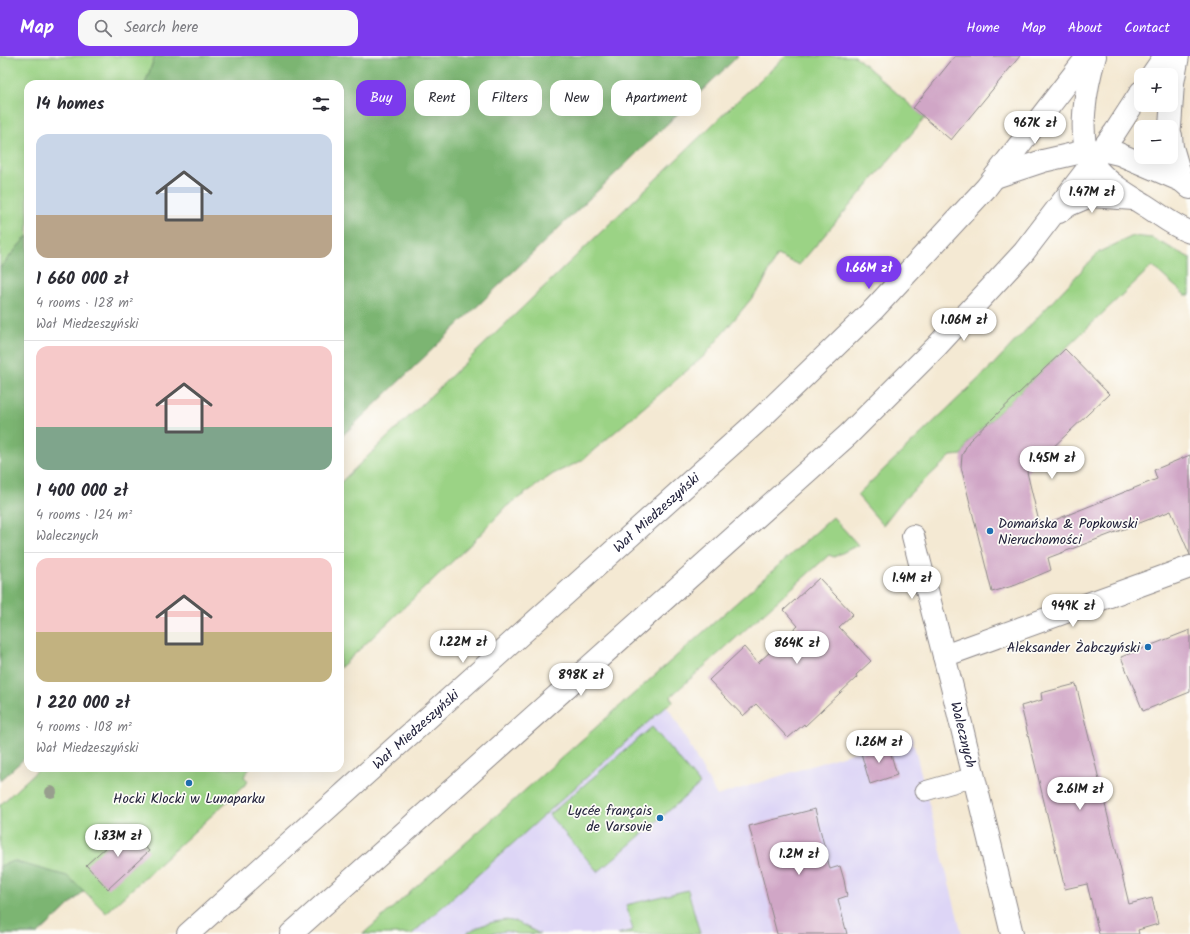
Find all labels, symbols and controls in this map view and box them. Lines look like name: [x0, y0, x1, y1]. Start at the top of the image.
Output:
search box: [78, 10, 358, 46]
text: Map: [20, 13, 54, 43]
text: Search here: [124, 16, 198, 40]
icon: search: [92, 17, 114, 39]
text: Home: [966, 17, 1000, 39]
text: Map: [1022, 17, 1046, 39]
text: About: [1068, 17, 1102, 39]
text: Contact: [1124, 17, 1170, 39]
map controls: [1134, 68, 1178, 164]
button: +: [1134, 68, 1178, 112]
chip: Buy: [356, 80, 406, 116]
chip: Rent: [414, 80, 470, 116]
chip: Filters: [478, 80, 542, 116]
chip: New: [550, 80, 603, 116]
chip: Apartment: [611, 80, 701, 116]
text: 14 homes: [36, 91, 104, 118]
icon: filters: [310, 93, 332, 115]
pin: 967K zł: [998, 111, 1072, 145]
text: 967K zł: [1013, 113, 1057, 134]
button: −: [1134, 120, 1178, 164]
icon: home: [148, 160, 220, 232]
pin: 1.47M zł: [1051, 180, 1133, 214]
text: 1.47M zł: [1069, 182, 1115, 203]
pin: 1.66M zł: [828, 256, 910, 290]
text: 1.66M zł: [845, 258, 893, 279]
text: 1 660 000 zł: [36, 266, 129, 293]
text: 4 rooms · 128 m²: [36, 293, 133, 314]
pin: 1.06M zł: [923, 308, 1005, 342]
text: 1.06M zł: [941, 310, 987, 331]
text: Wał Miedzeszyński: [36, 314, 138, 335]
icon: home: [148, 372, 220, 444]
pin: 1.45M zł: [1011, 446, 1093, 480]
text: 1.45M zł: [1029, 448, 1075, 469]
street label: Wał Miedzeszyński: [608, 468, 706, 558]
text: 1 400 000 zł: [36, 478, 128, 505]
text: 4 rooms · 124 m²: [36, 505, 132, 526]
place label: Domańska & Popkowski Nieruchomości: [998, 513, 1138, 551]
text: Walecznych: [36, 526, 99, 547]
marker: Domańska & Popkowski Nieruchomości: [985, 526, 995, 536]
pin: 1.4M zł: [875, 566, 949, 600]
text: 1.4M zł: [892, 568, 932, 589]
icon: home: [148, 584, 220, 656]
pin: 949K zł: [1036, 594, 1110, 628]
text: 949K zł: [1051, 596, 1095, 617]
pin: 1.22M zł: [422, 630, 504, 664]
pin: 864K zł: [760, 631, 834, 665]
text: 1.22M zł: [439, 632, 487, 653]
text: 864K zł: [774, 633, 820, 654]
place label: Aleksander Żabczyński: [1007, 637, 1141, 659]
marker: Aleksander Żabczyński: [1143, 642, 1153, 652]
pin: 898K zł: [544, 663, 618, 697]
text: 898K zł: [558, 665, 604, 686]
street label: Wał Miedzeszyński: [368, 684, 465, 775]
text: 1 220 000 zł: [36, 690, 130, 717]
street label: Walecznych: [944, 700, 981, 770]
text: 4 rooms · 108 m²: [36, 717, 132, 738]
pin: 1.26M zł: [838, 730, 920, 764]
text: 1.26M zł: [855, 732, 903, 753]
text: Wał Miedzeszyński: [36, 738, 138, 759]
pin: 2.61M zł: [1039, 777, 1121, 811]
marker: Hocki Klocki w Lunaparku: [184, 778, 194, 788]
text: 2.61M zł: [1056, 779, 1104, 800]
place label: Hocki Klocki w Lunaparku: [113, 788, 265, 810]
place label: Lycée français de Varsovie: [567, 800, 653, 838]
marker: Lycée français de Varsovie: [655, 813, 665, 823]
pin: 1.83M zł: [77, 824, 159, 858]
text: 1.83M zł: [94, 826, 142, 847]
pin: 1.2M zł: [762, 842, 836, 876]
text: 1.2M zł: [779, 844, 819, 865]

